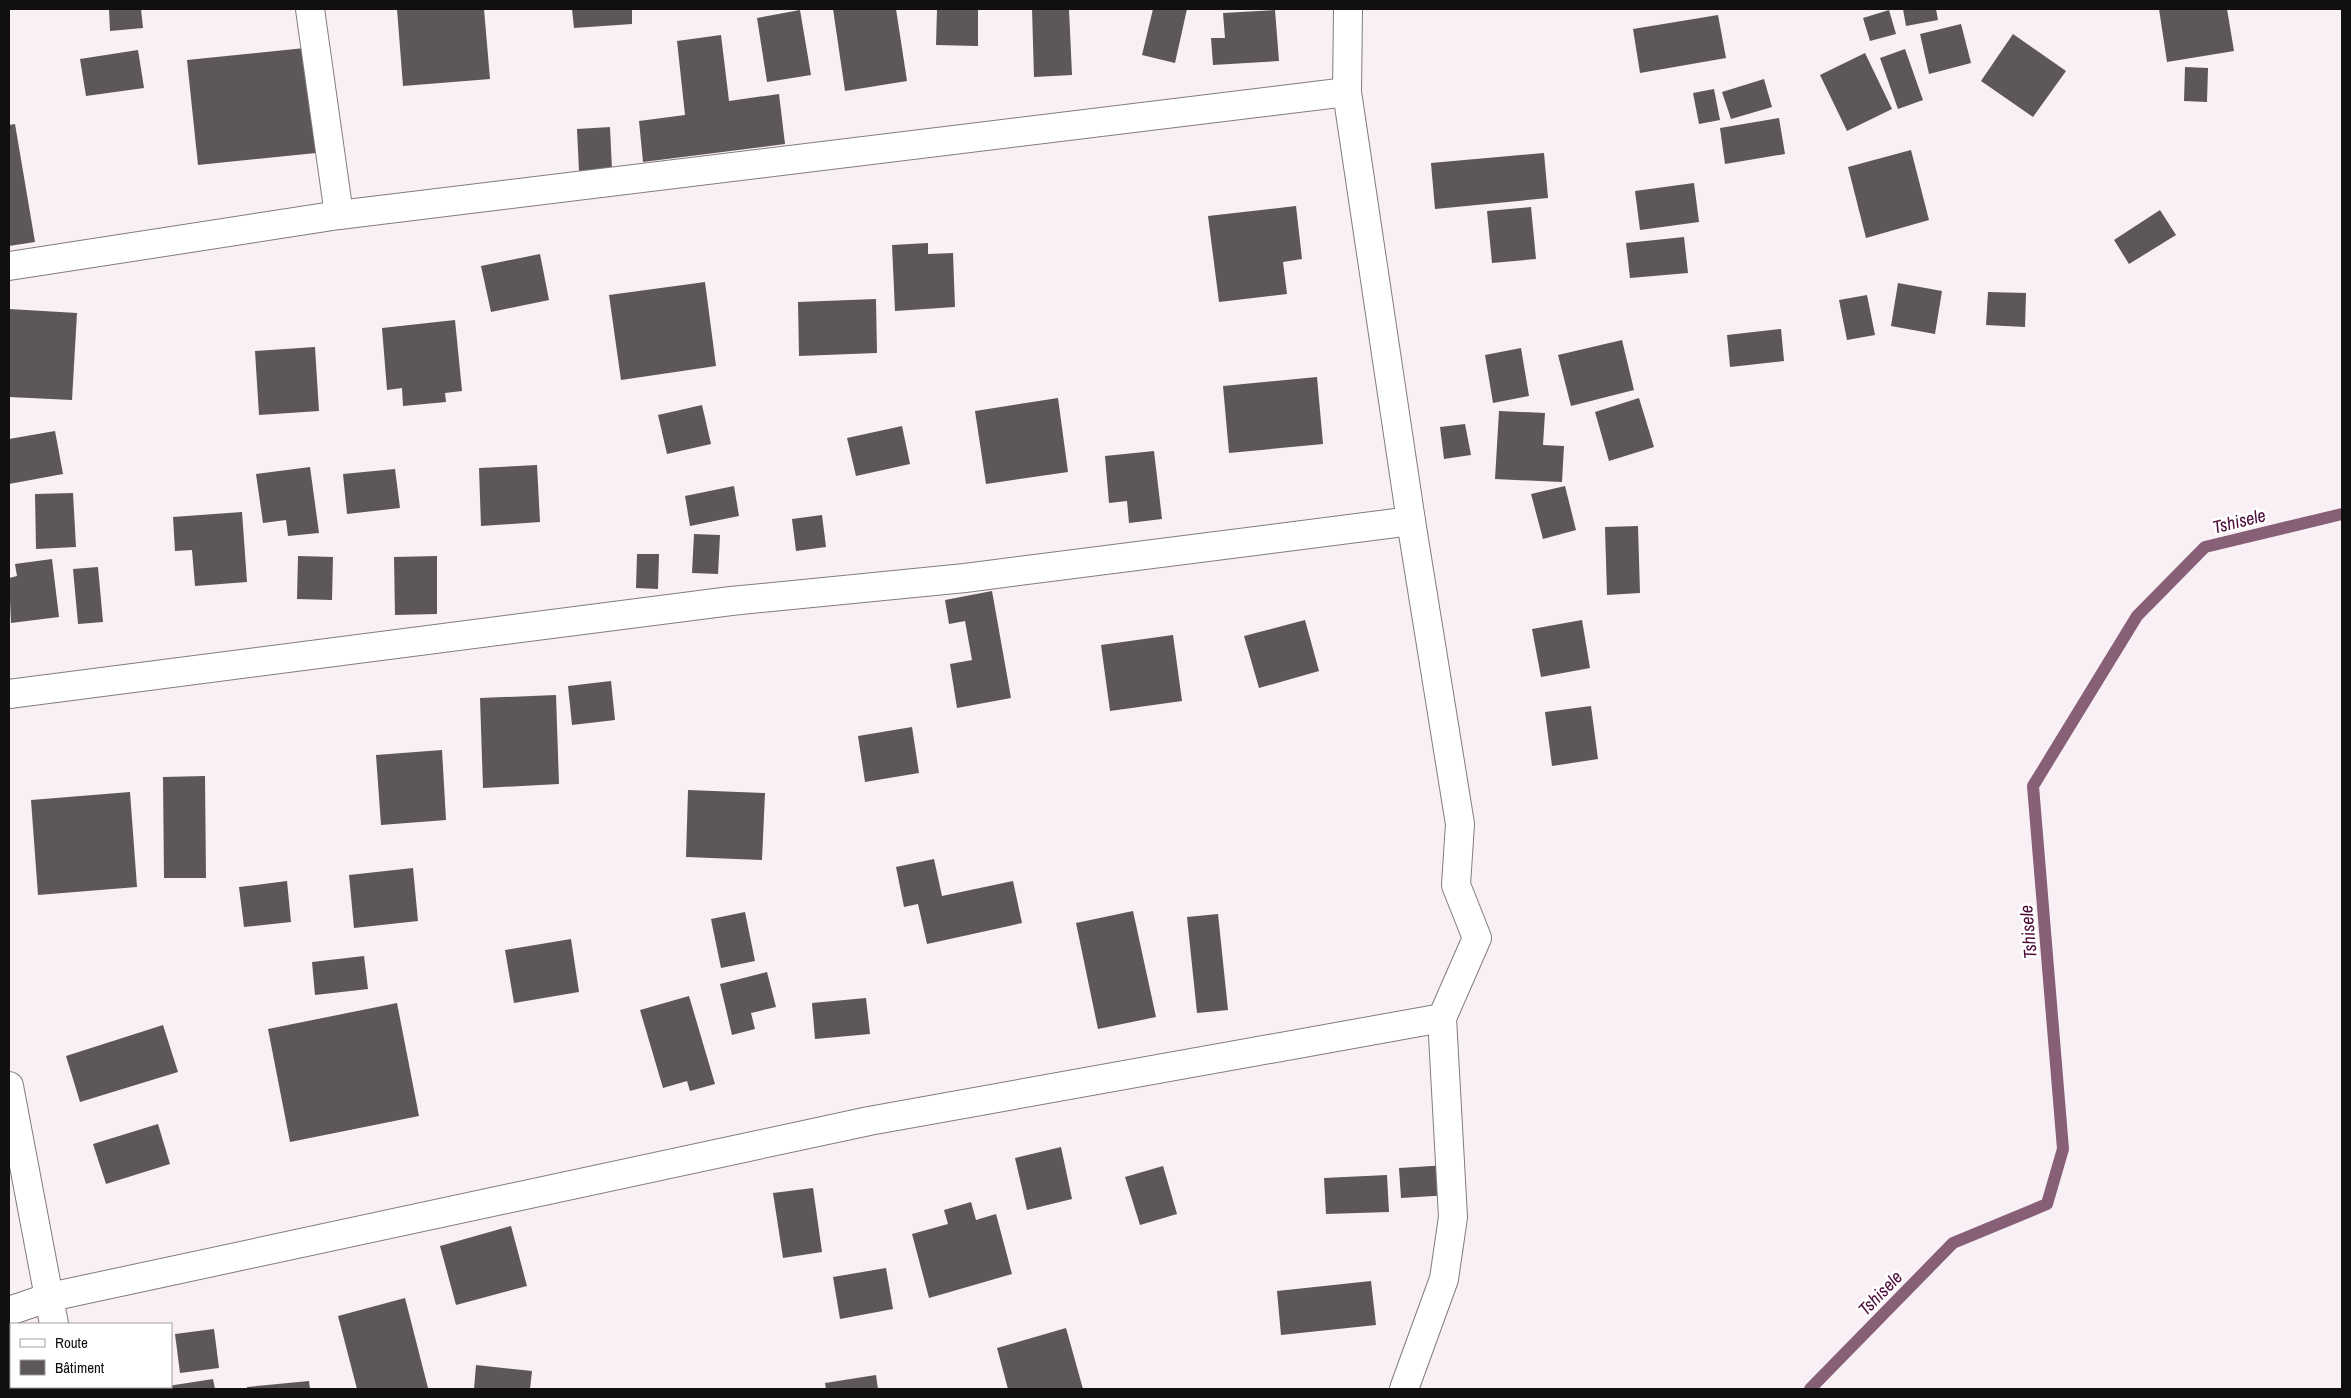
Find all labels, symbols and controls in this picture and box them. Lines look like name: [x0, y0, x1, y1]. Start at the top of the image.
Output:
water label: Tshisele: [2210, 502, 2268, 540]
water label: Tshisele: [2013, 904, 2043, 960]
water label: Tshisele: [1852, 1265, 1908, 1321]
legend: [10, 1323, 172, 1388]
text: Route: [55, 1332, 88, 1353]
text: Bâtiment: [55, 1357, 105, 1378]

